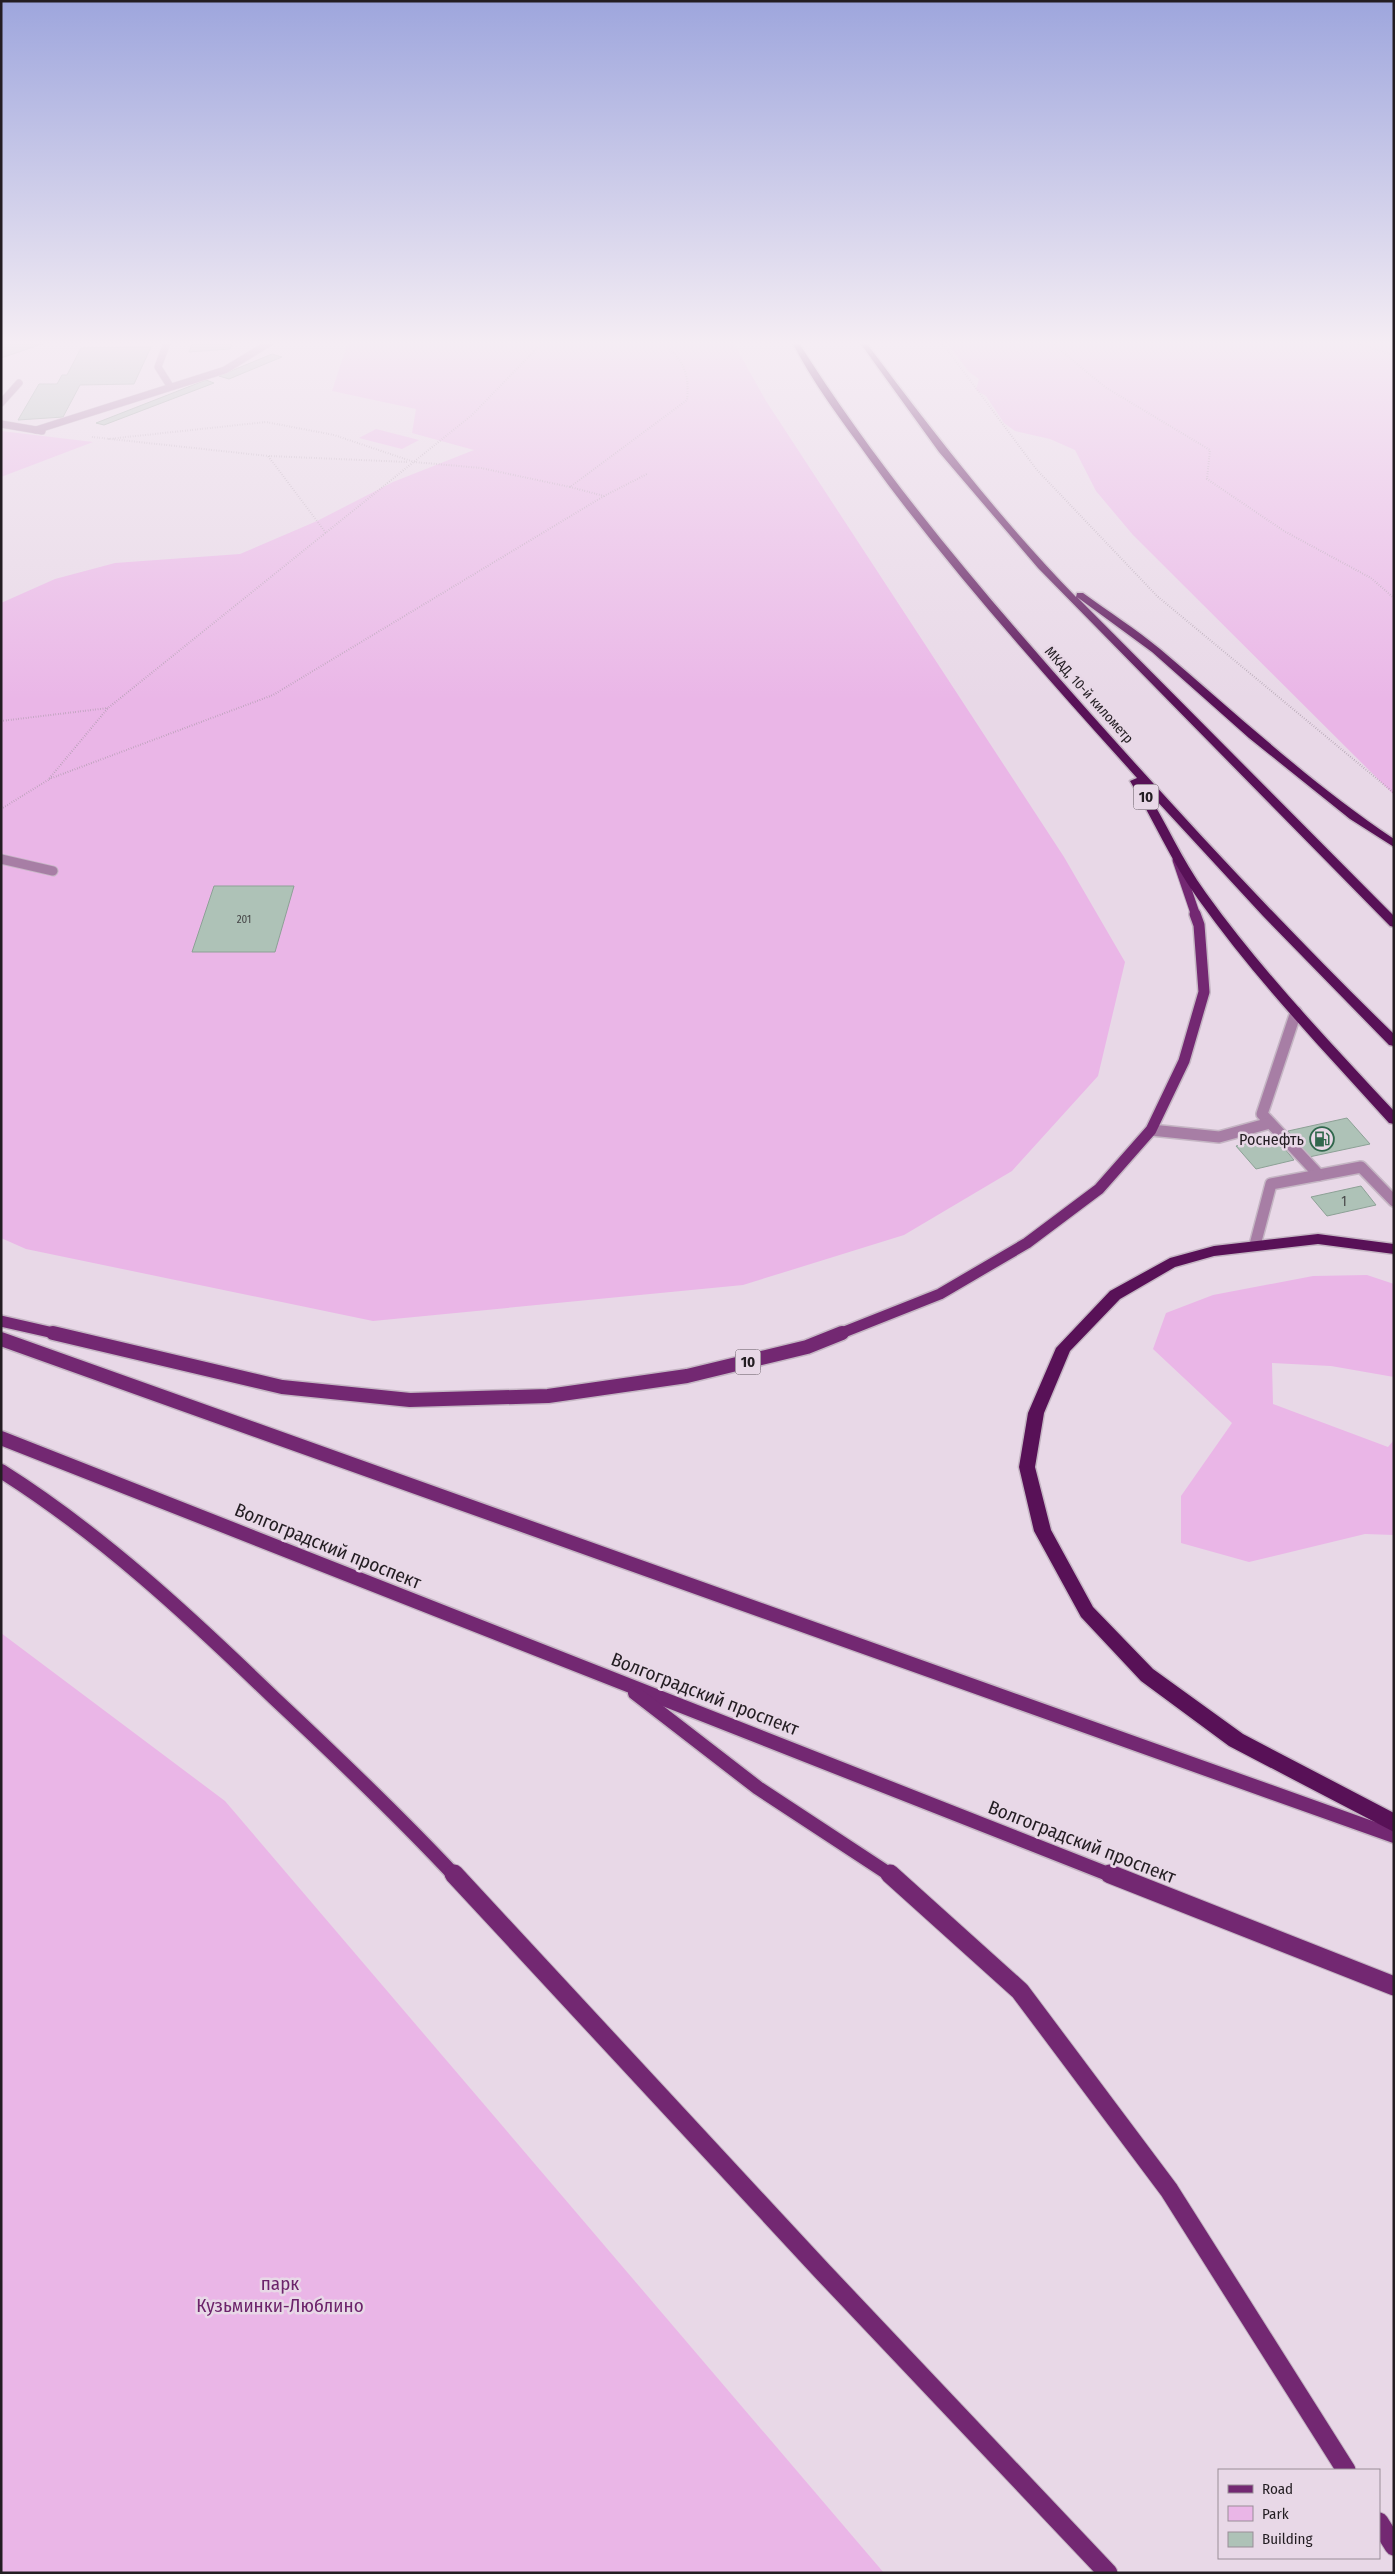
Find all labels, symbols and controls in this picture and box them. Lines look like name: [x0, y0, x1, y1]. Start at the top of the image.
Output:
street label: МКАД, 10-й километр: [1041, 643, 1137, 747]
road number: 10: [1134, 784, 1158, 810]
house number: 201: [237, 913, 251, 926]
fuel station icon: Роснефть: [1309, 1126, 1335, 1152]
place label: Роснефть: [1239, 1130, 1304, 1149]
house number: 1: [1341, 1193, 1347, 1210]
road number: 10: [736, 1350, 760, 1374]
street label: Волгоградский проспект: [231, 1498, 425, 1594]
street label: Волгоградский проспект: [608, 1648, 802, 1741]
street label: Волгоградский проспект: [985, 1796, 1179, 1889]
park label: парк Кузьминки-Люблино: [196, 2272, 364, 2317]
legend: [1218, 2469, 1380, 2559]
text: Road: [1262, 2480, 1293, 2498]
text: Park: [1262, 2505, 1289, 2523]
text: Building: [1262, 2530, 1313, 2548]

